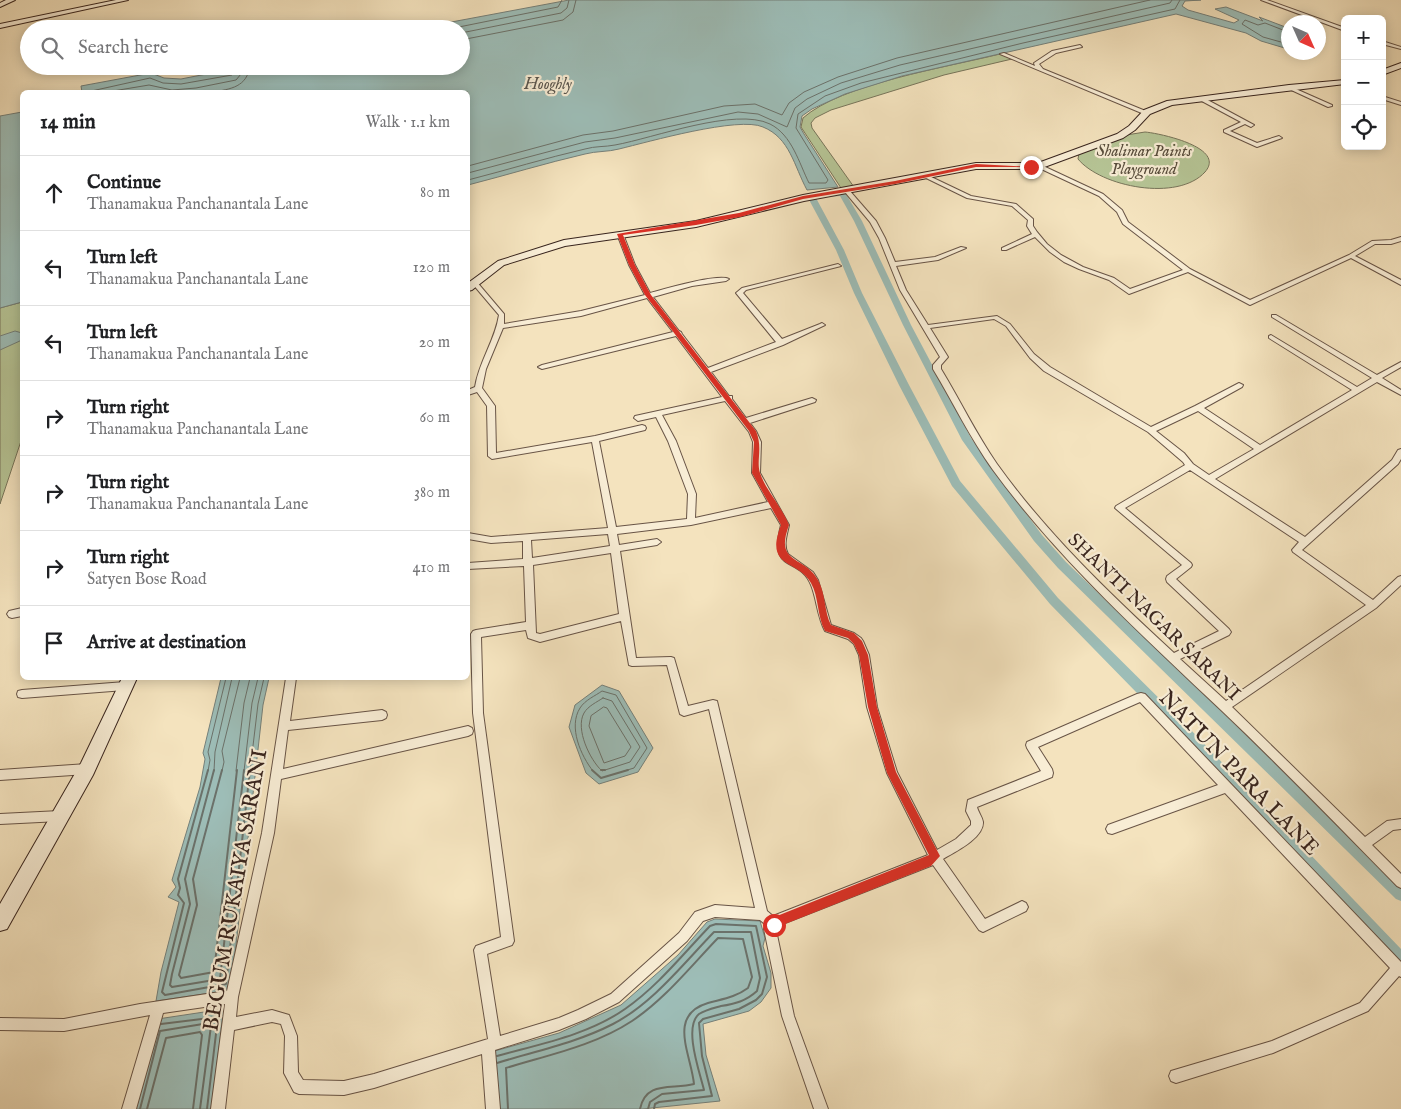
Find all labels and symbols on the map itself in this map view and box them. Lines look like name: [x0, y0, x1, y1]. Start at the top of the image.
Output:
north arrow: [1281, 15, 1326, 60]
water label: Hooghly: [523, 75, 573, 95]
park label: Shalimar Paints Playground: [1097, 142, 1192, 180]
route end: [1020, 156, 1043, 179]
street label: SHANTI NAGAR SARANI: [1062, 529, 1245, 706]
street label: NATUN PARA LANE: [1152, 685, 1325, 862]
street label: BEGUM RUKAIYA SARANI: [197, 747, 275, 1034]
route start: [763, 914, 786, 937]

